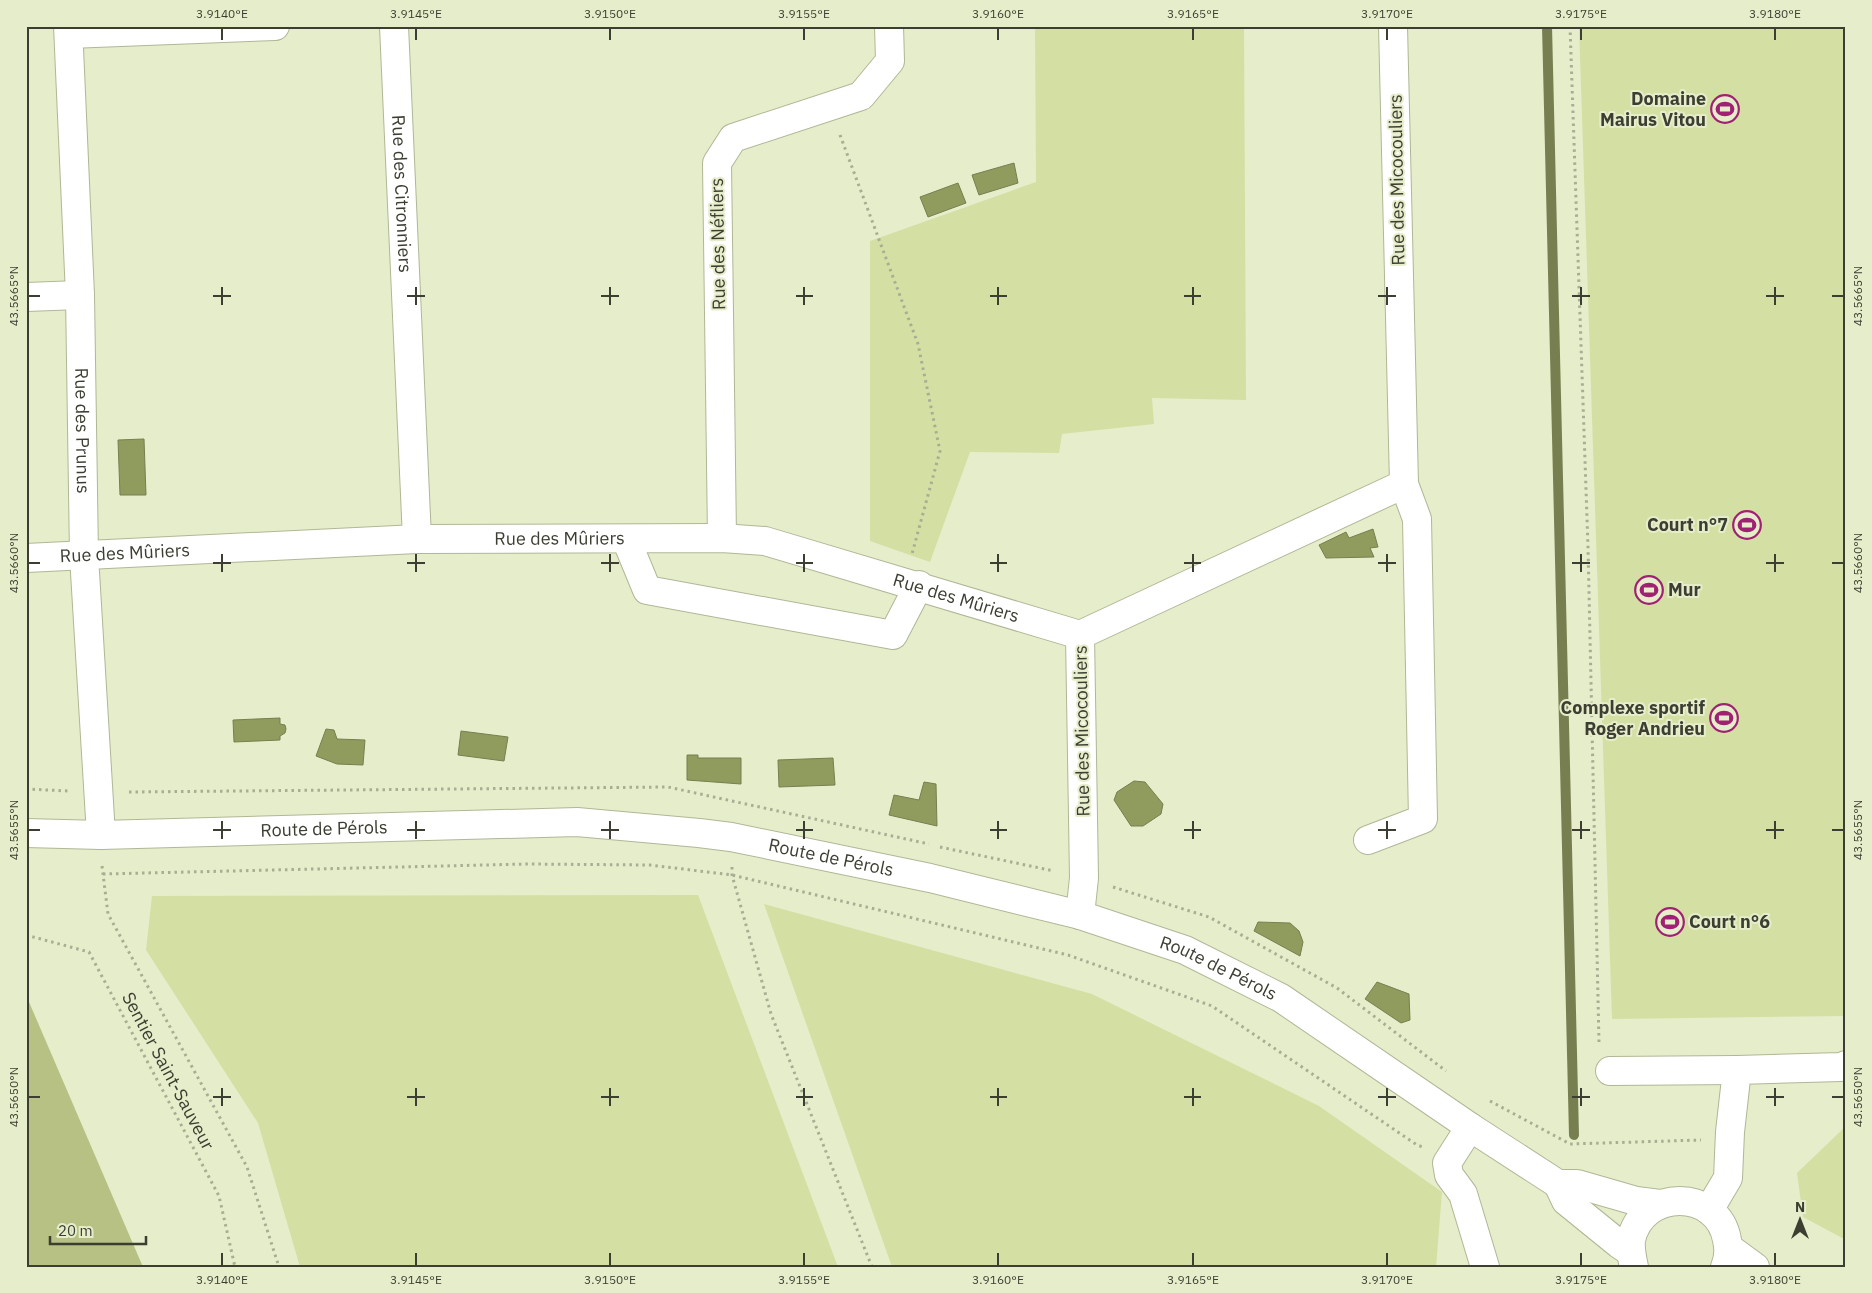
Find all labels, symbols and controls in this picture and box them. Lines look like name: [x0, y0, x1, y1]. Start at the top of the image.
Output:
text: 3.9140°E: [196, 6, 248, 21]
text: 3.9145°E: [390, 6, 442, 21]
text: 3.9150°E: [584, 6, 636, 21]
text: 3.9155°E: [778, 6, 830, 21]
text: 3.9160°E: [972, 6, 1024, 21]
text: 3.9165°E: [1167, 6, 1219, 21]
text: 3.9170°E: [1361, 6, 1413, 21]
text: 3.9175°E: [1555, 6, 1607, 21]
text: 3.9180°E: [1749, 6, 1801, 21]
place label: Domaine Mairus Vitou: [1600, 87, 1706, 131]
street label: Rue des Micocouliers: [1384, 94, 1409, 266]
sports icon: Domaine Mairus Vitou: [1710, 94, 1740, 124]
street label: Rue des Citronniers: [387, 114, 417, 273]
street label: Rue des Néfliers: [705, 178, 730, 310]
text: 43.5665°N: [6, 266, 21, 326]
text: 43.5665°N: [1850, 266, 1865, 326]
street label: Rue des Prunus: [70, 367, 95, 494]
sports icon: Court n°7: [1732, 510, 1762, 540]
place label: Court n°7: [1647, 513, 1728, 536]
street label: Rue des Mûriers: [494, 526, 625, 550]
text: 43.5660°N: [6, 533, 21, 593]
text: 43.5660°N: [1850, 533, 1865, 593]
street label: Rue des Mûriers: [59, 538, 191, 567]
street label: Rue des Mûriers: [890, 568, 1022, 627]
sports icon: Mur: [1634, 575, 1664, 605]
place label: Mur: [1668, 578, 1701, 601]
street label: Rue des Micocouliers: [1069, 645, 1094, 817]
place label: Complexe sportif Roger Andrieu: [1561, 696, 1705, 740]
sports icon: Complexe sportif Roger Andrieu: [1709, 703, 1739, 733]
text: 43.5655°N: [6, 800, 21, 860]
text: 43.5655°N: [1850, 800, 1865, 860]
street label: Route de Pérols: [260, 815, 388, 842]
street label: Route de Pérols: [766, 833, 896, 881]
sports icon: Court n°6: [1655, 907, 1685, 937]
place label: Court n°6: [1689, 910, 1770, 933]
street label: Route de Pérols: [1157, 930, 1281, 1005]
street label: Sentier Saint-Sauveur: [117, 988, 220, 1154]
text: 43.5650°N: [6, 1067, 21, 1127]
text: 43.5650°N: [1850, 1067, 1865, 1127]
north arrow: [1774, 1196, 1824, 1246]
text: N: [1795, 1198, 1805, 1216]
scale bar: [50, 1213, 146, 1245]
text: 20 m: [58, 1221, 93, 1240]
text: 3.9140°E: [196, 1272, 248, 1287]
text: 3.9145°E: [390, 1272, 442, 1287]
text: 3.9150°E: [584, 1272, 636, 1287]
text: 3.9155°E: [778, 1272, 830, 1287]
text: 3.9160°E: [972, 1272, 1024, 1287]
text: 3.9165°E: [1167, 1272, 1219, 1287]
text: 3.9170°E: [1361, 1272, 1413, 1287]
text: 3.9175°E: [1555, 1272, 1607, 1287]
text: 3.9180°E: [1749, 1272, 1801, 1287]

